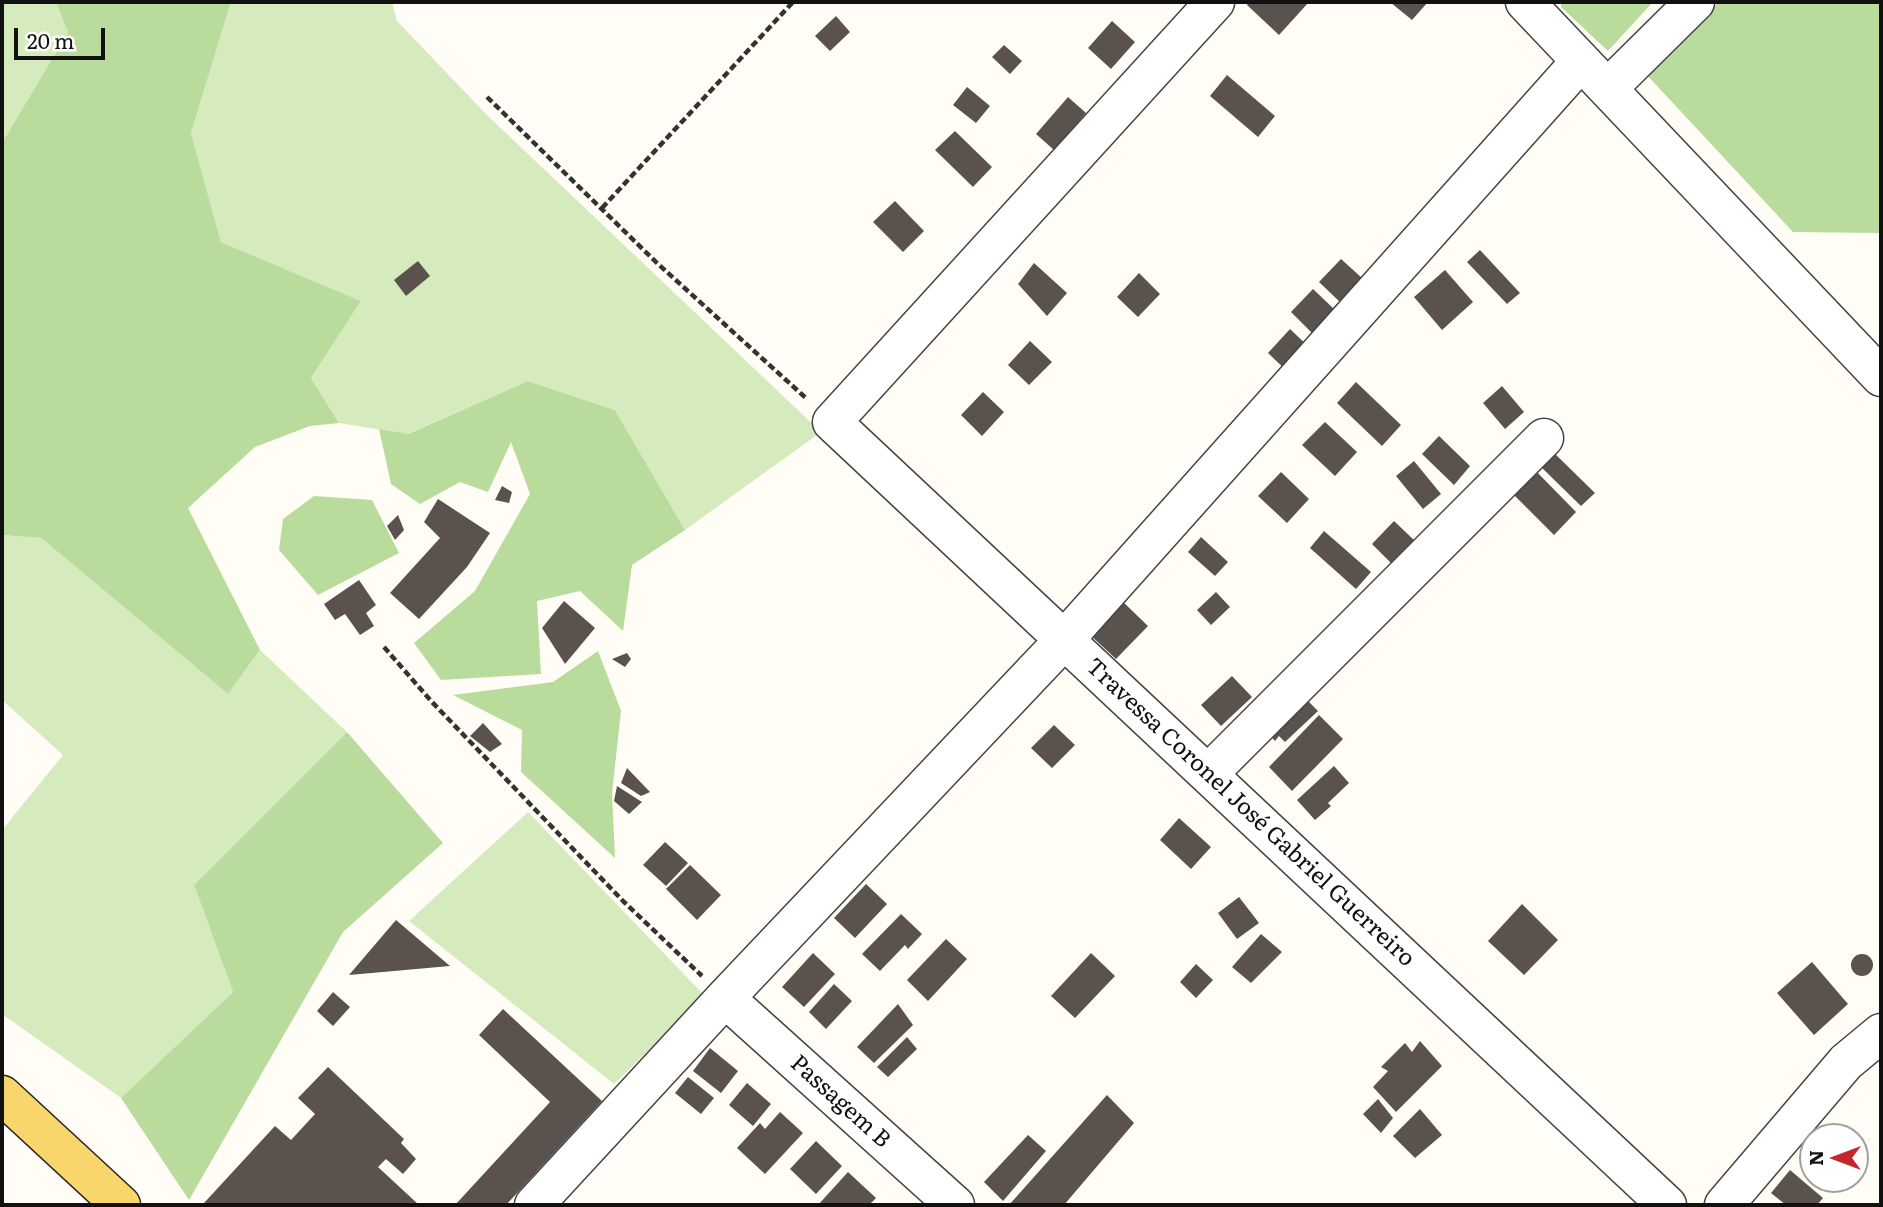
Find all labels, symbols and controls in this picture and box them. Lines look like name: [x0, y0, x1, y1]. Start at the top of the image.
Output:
scale bar: [18, 14, 108, 58]
text: 20 m: [27, 24, 74, 55]
street label: Travessa Coronel José Gabriel Guerreiro: [1080, 653, 1420, 973]
street label: Passagem B: [784, 1050, 896, 1154]
north arrow: [1799, 1123, 1869, 1193]
text: N: [1801, 1150, 1829, 1166]

